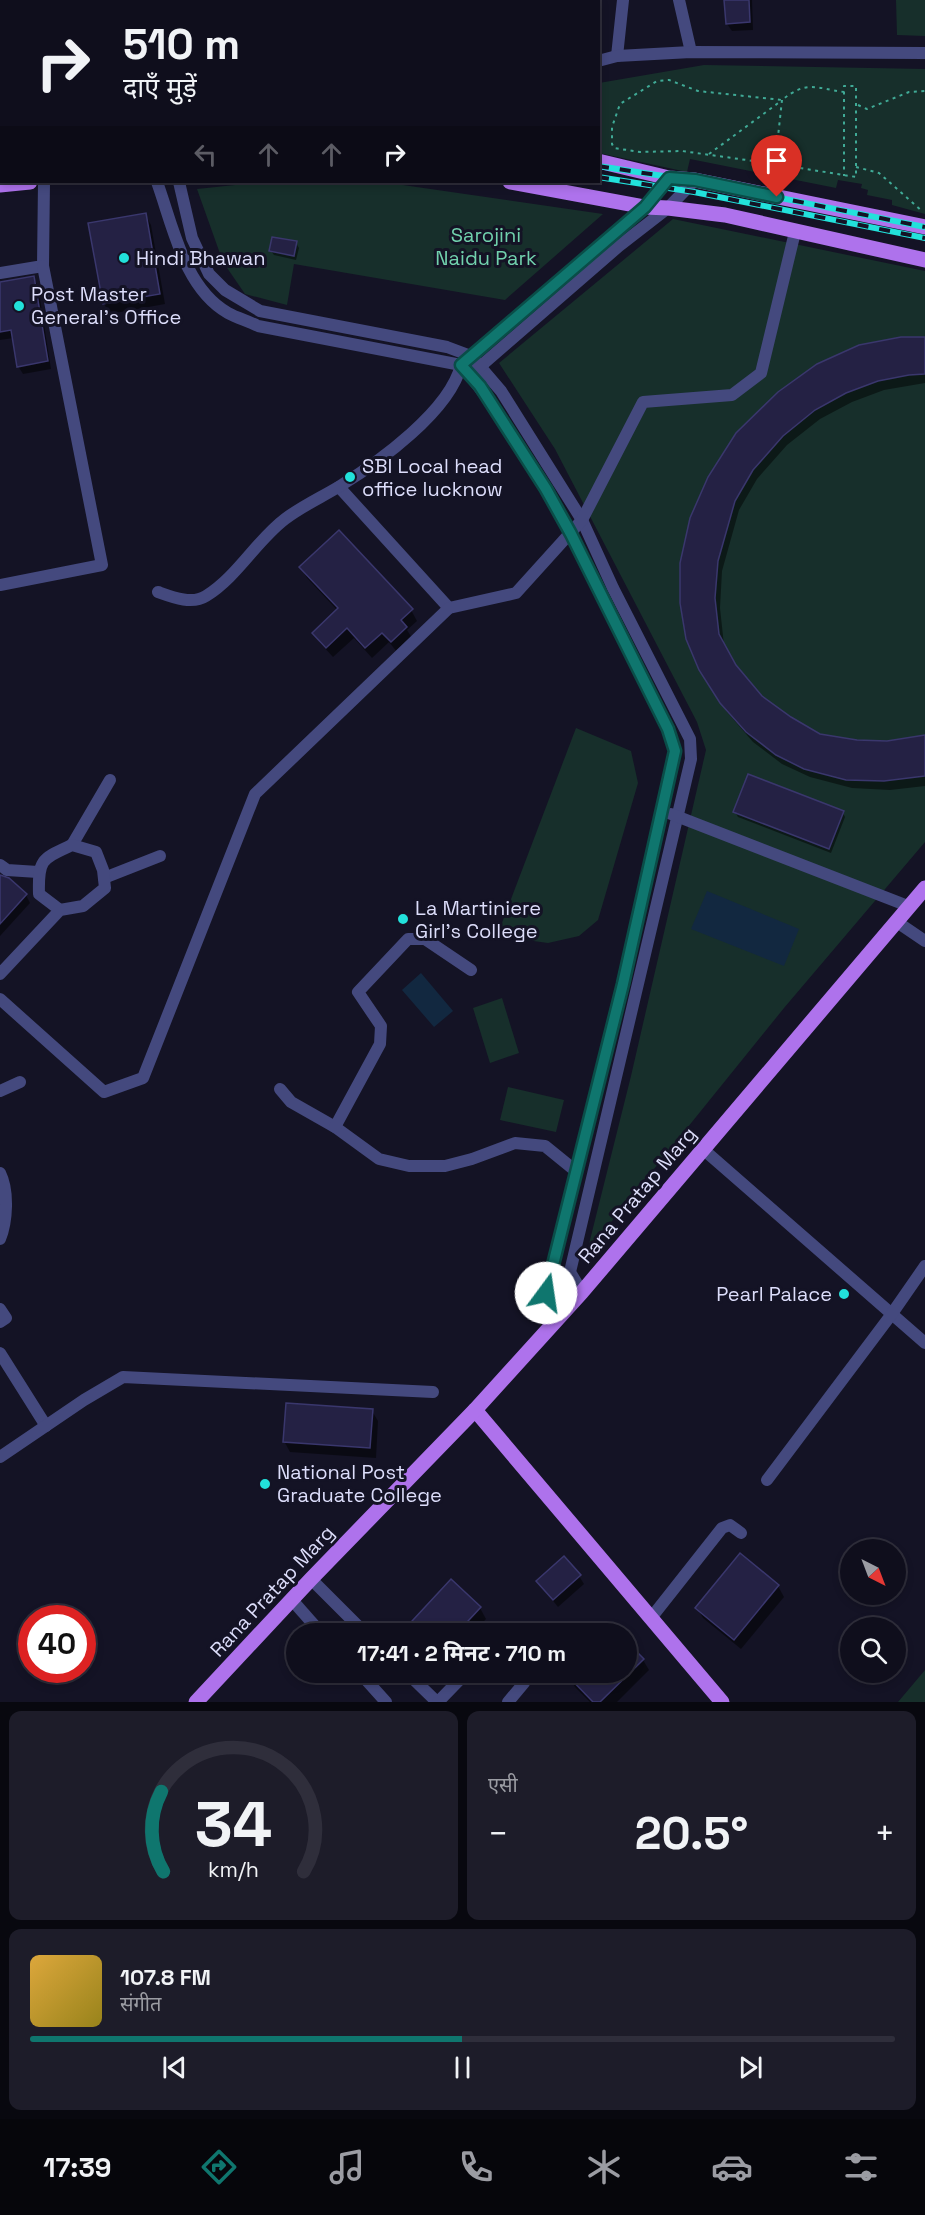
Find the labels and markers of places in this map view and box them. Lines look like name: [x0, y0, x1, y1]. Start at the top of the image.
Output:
pin: [751, 135, 802, 197]
place label: Hindi Bhawan: [136, 245, 266, 271]
marker: Hindi Bhawan: [117, 251, 131, 265]
place label: Post Master General's Office: [31, 281, 181, 330]
marker: Post Master General's Office: [12, 299, 26, 313]
place label: SBI Local head office lucknow: [362, 453, 503, 502]
marker: SBI Local head office lucknow: [343, 470, 357, 484]
place label: La Martiniere Girl's College: [415, 895, 541, 944]
marker: La Martiniere Girl's College: [396, 912, 410, 926]
place label: Pearl Palace: [716, 1281, 832, 1307]
marker: Pearl Palace: [837, 1287, 851, 1301]
place label: National Post Graduate College: [277, 1459, 442, 1508]
marker: National Post Graduate College: [258, 1477, 272, 1491]

